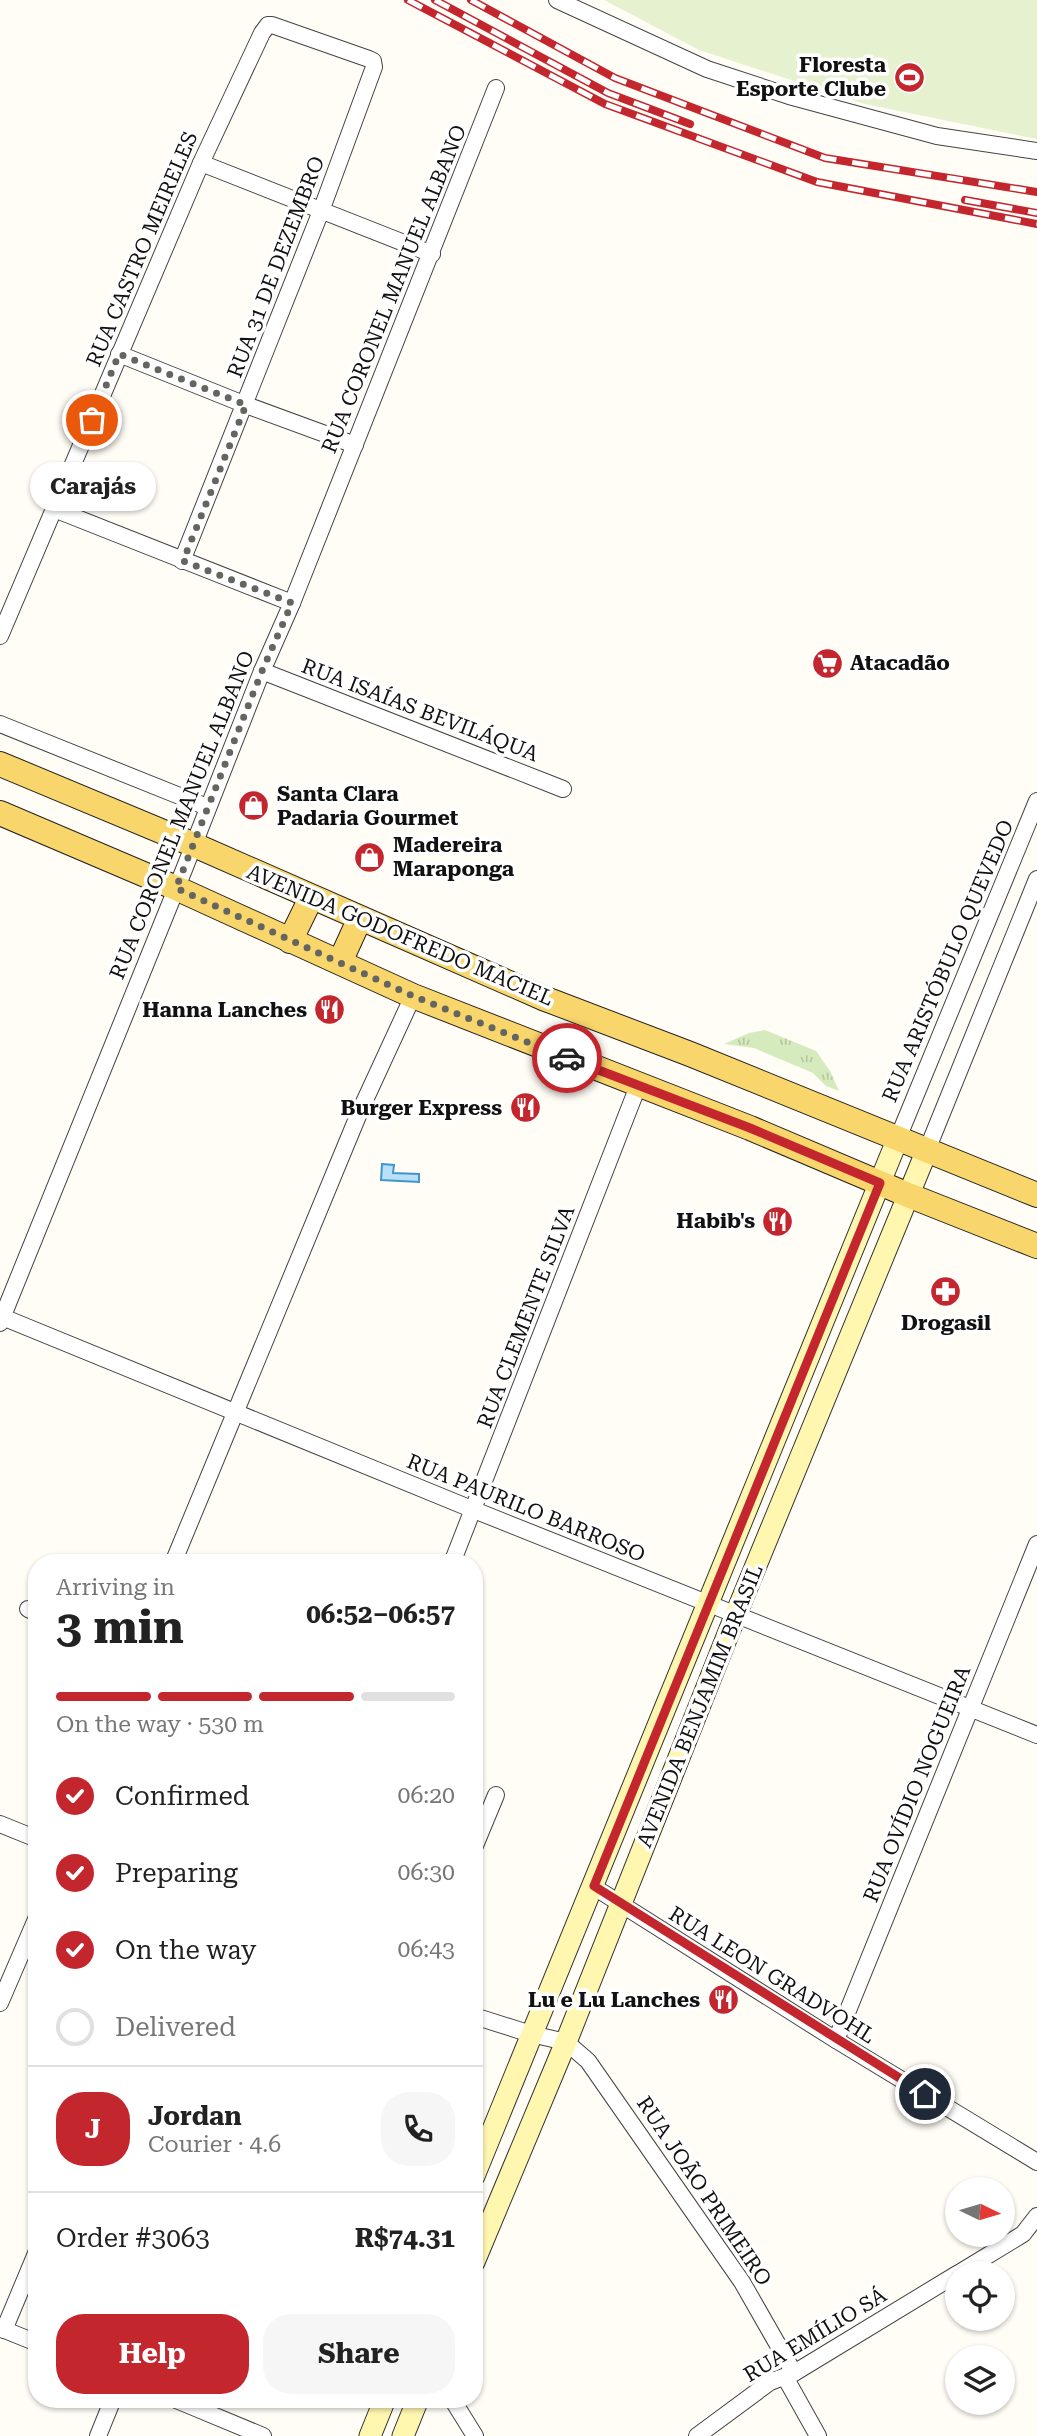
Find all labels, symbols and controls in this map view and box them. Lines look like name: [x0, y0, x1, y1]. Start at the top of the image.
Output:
place label: Floresta Esporte Clube: [736, 53, 887, 101]
sports icon: Floresta Esporte Clube: [892, 60, 926, 94]
street label: RUA CORONEL MANUEL ALBANO: [317, 121, 471, 457]
street label: RUA CASTRO MEIRELES: [82, 128, 202, 370]
street label: RUA 31 DE DEZEMBRO: [223, 153, 329, 381]
pin: [62, 390, 122, 450]
icon: bag: [73, 401, 111, 439]
callout: Carajás: [29, 462, 155, 511]
text: Carajás: [50, 473, 136, 500]
supermarket icon: Atacadão: [810, 646, 844, 680]
street label: RUA CORONEL MANUEL ALBANO: [105, 647, 259, 983]
place label: Atacadão: [850, 651, 950, 675]
street label: RUA ISAÍAS BEVILÁQUA: [298, 653, 542, 766]
place label: Santa Clara Padaria Gourmet: [277, 782, 459, 830]
shop icon: Santa Clara Padaria Gourmet: [237, 789, 271, 823]
street label: RUA ARISTÓBULO QUEVEDO: [877, 816, 1018, 1106]
place label: Madereira Maraponga: [393, 833, 515, 881]
shop icon: Madereira Maraponga: [353, 840, 387, 874]
street label: AVENIDA GODOFREDO MACIEL: [243, 859, 557, 1011]
restaurant icon: Hanna Lanches: [313, 993, 347, 1027]
place label: Hanna Lanches: [142, 998, 307, 1022]
courier: [532, 1023, 602, 1093]
icon: car: [548, 1039, 586, 1077]
restaurant icon: Burger Express: [508, 1091, 542, 1125]
place label: Burger Express: [340, 1096, 502, 1120]
street label: RUA CLEMENTE SILVA: [473, 1202, 580, 1431]
restaurant icon: Habib's: [761, 1204, 795, 1238]
place label: Habib's: [676, 1209, 755, 1233]
pharmacy icon: Drogasil: [929, 1274, 963, 1308]
place label: Drogasil: [901, 1311, 991, 1335]
street label: RUA PAURILO BARROSO: [403, 1449, 649, 1567]
street label: AVENIDA BENJAMIM BRASIL: [632, 1561, 768, 1851]
text: Arriving in: [56, 1574, 175, 1601]
text: 06:52–06:57: [306, 1599, 455, 1629]
text: 3 min: [56, 1600, 184, 1654]
street label: RUA OVÍDIO NOGUEIRA: [858, 1662, 976, 1906]
text: On the way · 530 m: [56, 1711, 264, 1738]
icon: check: [56, 1777, 94, 1815]
text: Confirmed: [115, 1781, 250, 1811]
text: 06:20: [398, 1782, 455, 1809]
icon: check: [56, 1854, 94, 1892]
text: Preparing: [115, 1858, 238, 1888]
text: 06:30: [398, 1859, 455, 1886]
street label: RUA LEON GRADVOHL: [665, 1902, 879, 2048]
icon: check: [56, 1931, 94, 1969]
text: On the way: [115, 1935, 256, 1965]
text: 06:43: [398, 1936, 455, 1963]
restaurant icon: Lu e Lu Lanches: [706, 1983, 740, 2017]
place label: Lu e Lu Lanches: [528, 1988, 700, 2012]
text: Delivered: [115, 2012, 236, 2042]
pin: [895, 2064, 955, 2124]
icon: home: [906, 2075, 944, 2113]
street label: RUA JOÃO PRIMEIRO: [632, 2091, 777, 2290]
button: phone: [381, 2092, 455, 2166]
text: Jordan: [148, 2101, 242, 2131]
text: J: [85, 2114, 101, 2144]
text: Courier · 4.6: [148, 2131, 281, 2158]
north arrow: [945, 2177, 1015, 2247]
map controls: [945, 2177, 1015, 2415]
text: Order #3063: [56, 2223, 210, 2253]
text: R$74.31: [355, 2223, 455, 2253]
button: locate: [945, 2261, 1015, 2331]
street label: RUA EMÍLIO SÁ: [739, 2282, 891, 2387]
button: Help: [56, 2314, 249, 2394]
button: Share: [263, 2314, 455, 2394]
button: layers: [945, 2345, 1015, 2415]

